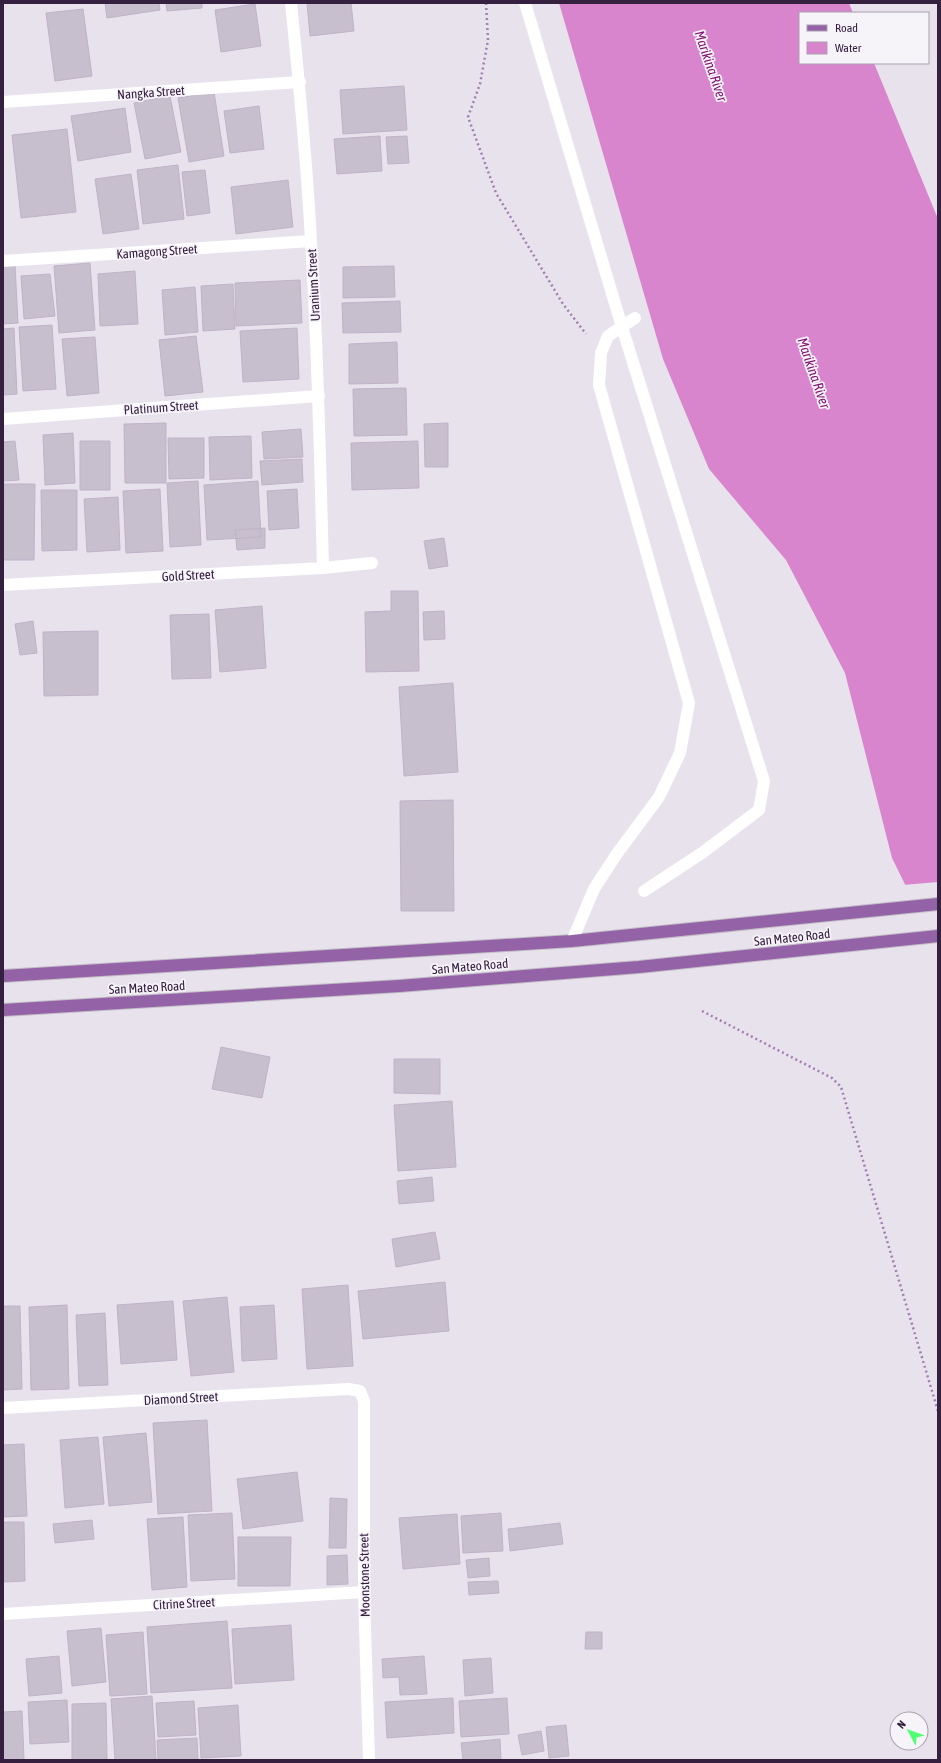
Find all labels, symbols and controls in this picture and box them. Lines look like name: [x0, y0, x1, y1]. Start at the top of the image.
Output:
legend: [799, 12, 929, 64]
text: Road: [835, 21, 858, 35]
water label: Marikina River: [691, 29, 731, 104]
text: Water: [835, 41, 862, 55]
street label: Nangka Street: [117, 83, 186, 102]
street label: Kamagong Street: [116, 241, 198, 262]
street label: Uranium Street: [304, 248, 323, 322]
water label: Marikina River: [794, 336, 834, 411]
street label: Platinum Street: [123, 397, 199, 418]
street label: Gold Street: [161, 567, 215, 584]
street label: San Mateo Road: [753, 926, 831, 949]
street label: San Mateo Road: [431, 956, 509, 977]
street label: San Mateo Road: [108, 978, 186, 997]
street label: Diamond Street: [143, 1389, 219, 1408]
street label: Moonstone Street: [356, 1533, 373, 1617]
street label: Citrine Street: [153, 1594, 216, 1613]
north arrow: [889, 1711, 929, 1751]
text: N: [895, 1718, 908, 1731]

